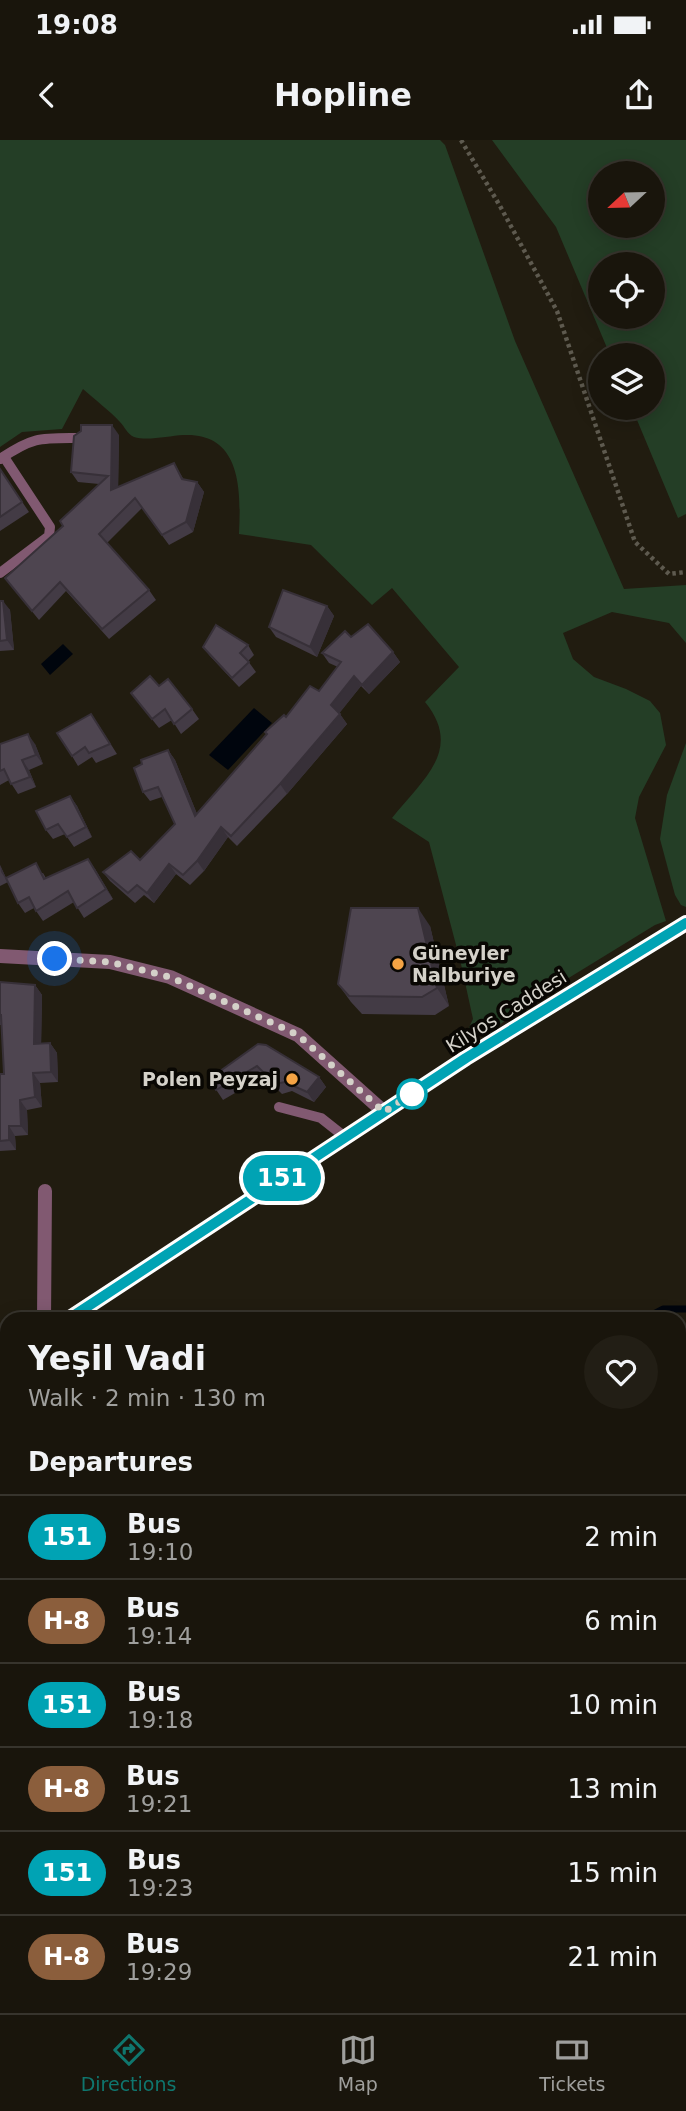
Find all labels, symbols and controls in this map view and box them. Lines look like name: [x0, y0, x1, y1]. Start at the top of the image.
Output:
text: 19:08: [35, 10, 118, 40]
icon: back: [28, 76, 66, 114]
text: Hopline: [274, 76, 412, 114]
icon: share: [620, 76, 658, 114]
north arrow: [588, 161, 665, 238]
map controls: [588, 161, 665, 420]
button: locate: [588, 252, 665, 329]
button: layers: [588, 343, 665, 420]
your location: [37, 941, 72, 976]
place label: Güneyler Nalburiye: [412, 942, 516, 986]
marker: Güneyler Nalburiye: [390, 956, 406, 972]
street label: Kilyos Caddesi: [442, 965, 570, 1057]
place label: Polen Peyzaj: [142, 1068, 278, 1090]
marker: Polen Peyzaj: [284, 1071, 300, 1087]
unlabelled marker: [397, 1079, 427, 1109]
line badge: 151: [242, 1155, 322, 1201]
text: 151: [257, 1164, 307, 1192]
button: heart: [584, 1335, 658, 1409]
text: Yeşil Vadi: [28, 1339, 206, 1378]
text: Walk · 2 min · 130 m: [28, 1385, 266, 1411]
text: Departures: [28, 1447, 193, 1477]
text: Bus: [127, 1509, 181, 1539]
text: 2 min: [584, 1522, 658, 1552]
text: 151: [42, 1523, 92, 1551]
text: 19:10: [127, 1539, 193, 1565]
text: Bus: [126, 1593, 180, 1623]
text: 6 min: [584, 1606, 658, 1636]
text: H-8: [43, 1607, 90, 1635]
text: 19:14: [126, 1623, 192, 1649]
text: Bus: [127, 1677, 181, 1707]
text: 10 min: [568, 1690, 658, 1720]
text: 151: [42, 1691, 92, 1719]
text: 19:18: [127, 1707, 193, 1733]
text: Bus: [126, 1761, 180, 1791]
text: 13 min: [568, 1774, 658, 1804]
text: H-8: [43, 1775, 90, 1803]
text: 19:21: [126, 1791, 192, 1817]
text: Bus: [127, 1845, 181, 1875]
text: 15 min: [568, 1858, 658, 1888]
text: 151: [42, 1859, 92, 1887]
text: 19:23: [127, 1875, 193, 1901]
text: Bus: [126, 1929, 180, 1959]
text: 21 min: [568, 1942, 658, 1972]
text: H-8: [43, 1943, 90, 1971]
text: 19:29: [126, 1959, 192, 1985]
tab: Directions: [81, 2031, 176, 2095]
tab: Map: [338, 2031, 378, 2095]
tab: Tickets: [539, 2031, 605, 2095]

